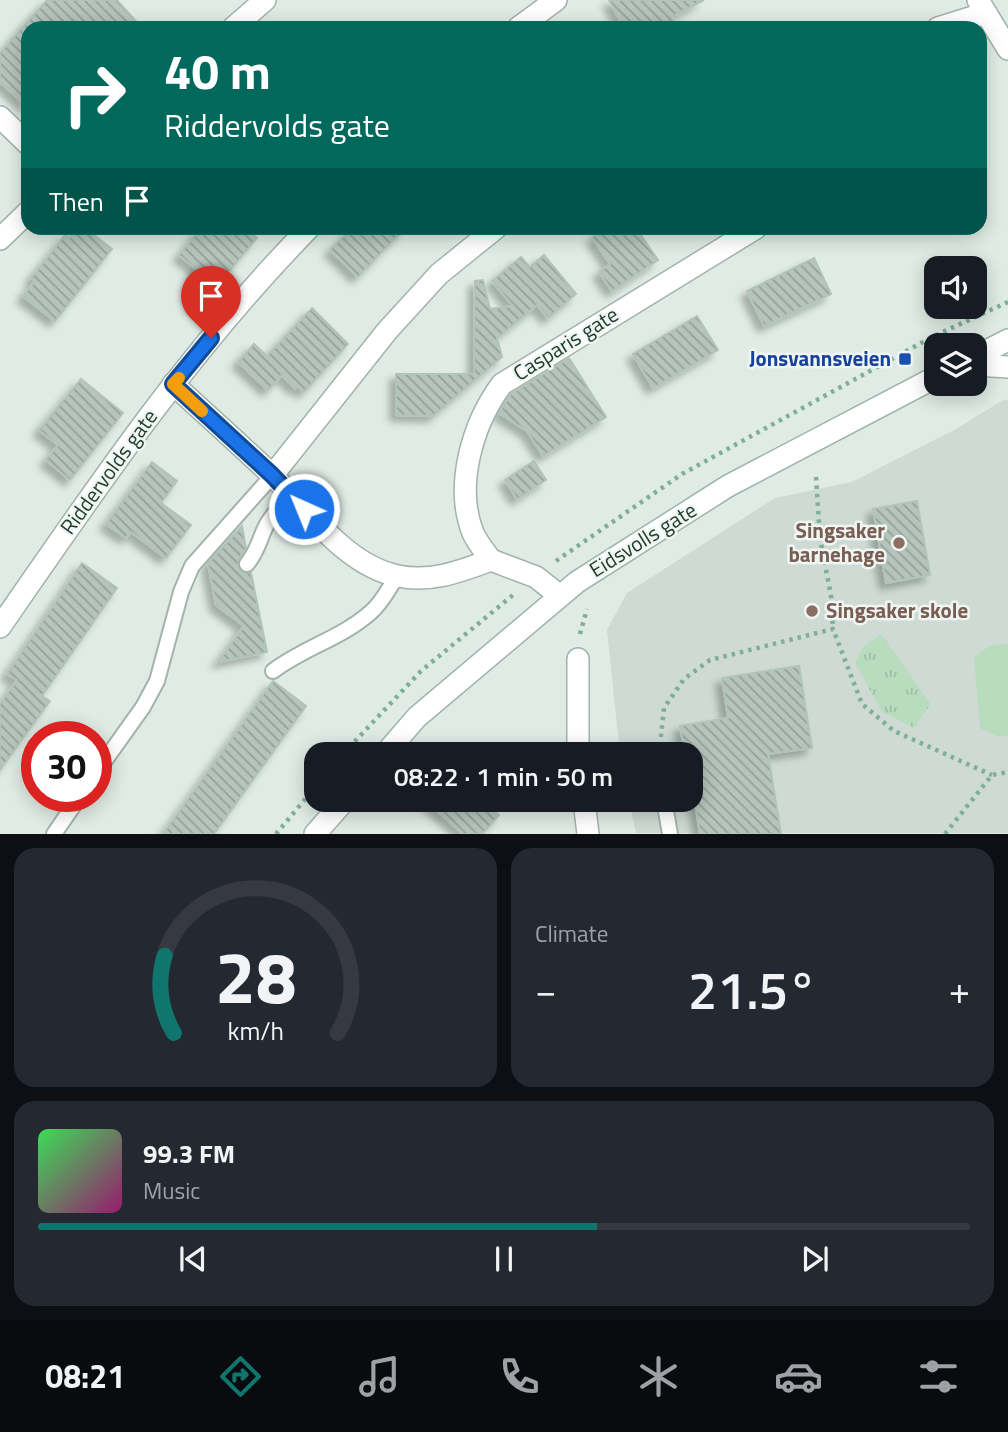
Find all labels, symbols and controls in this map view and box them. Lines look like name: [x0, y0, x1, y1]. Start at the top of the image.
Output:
text: 40 m: [164, 33, 271, 108]
icon: right: [49, 49, 140, 140]
text: Riddervolds gate: [164, 101, 390, 149]
text: Then: [49, 182, 104, 221]
icon: arrive: [118, 182, 156, 220]
map controls: [924, 256, 987, 396]
button: sound: [924, 256, 987, 319]
pin: [181, 266, 241, 338]
icon: arrive: [192, 277, 230, 315]
street label: Casparis gate: [507, 298, 624, 388]
button: layers: [924, 333, 987, 396]
place label: Jonsvannsveien: [749, 342, 891, 374]
marker: Jonsvannsveien: [897, 351, 913, 367]
street label: Riddervolds gate: [52, 402, 165, 541]
position arrow: [267, 472, 341, 546]
street label: Eidsvolls gate: [583, 493, 702, 585]
place label: Singsaker barnehage: [788, 514, 885, 570]
marker: Singsaker barnehage: [891, 535, 907, 551]
place label: Singsaker skole: [826, 594, 968, 626]
marker: Singsaker skole: [804, 603, 820, 619]
speed limit sign: 30: [21, 721, 112, 812]
text: 08:22 · 1 min · 50 m: [394, 757, 613, 796]
text: Climate: [535, 916, 608, 951]
text: 28: [215, 922, 296, 1032]
text: 21.5°: [688, 950, 817, 1029]
text: −: [535, 961, 556, 1019]
text: +: [949, 961, 970, 1019]
text: km/h: [227, 1012, 284, 1050]
text: 99.3 FM: [143, 1134, 235, 1173]
text: Music: [143, 1173, 200, 1208]
icon: previous: [174, 1240, 212, 1278]
icon: pause: [485, 1240, 523, 1278]
icon: next: [796, 1240, 834, 1278]
text: 08:21: [45, 1352, 125, 1400]
icon: directions: [216, 1352, 265, 1401]
icon: music: [355, 1352, 404, 1401]
icon: phone: [495, 1352, 544, 1401]
icon: climate: [634, 1352, 683, 1401]
icon: car: [774, 1352, 823, 1401]
icon: filters: [914, 1352, 963, 1401]

